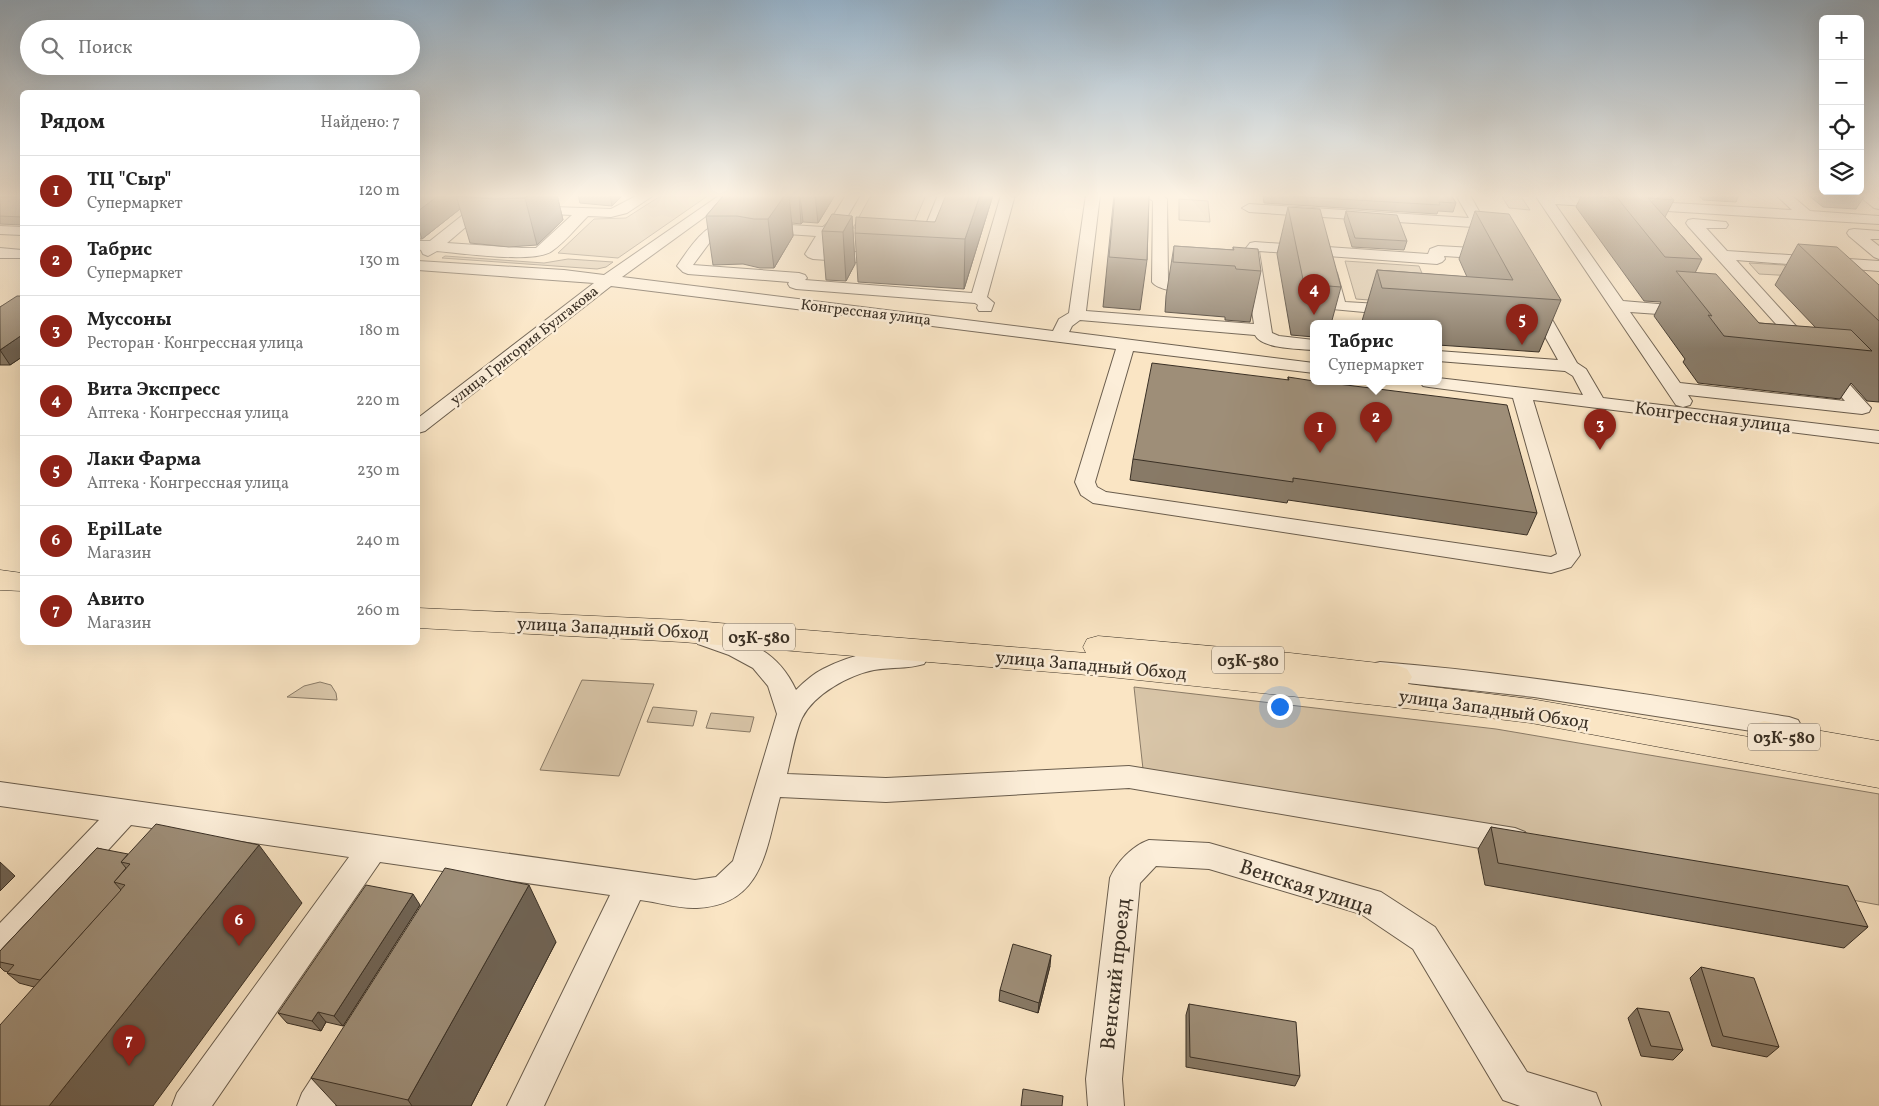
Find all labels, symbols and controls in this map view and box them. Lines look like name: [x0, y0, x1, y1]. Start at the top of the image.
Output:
map controls: [1819, 15, 1864, 195]
button: +: [1819, 15, 1864, 60]
search box: [20, 20, 420, 75]
icon: search: [38, 34, 66, 62]
text: Поиск: [78, 35, 132, 61]
button: −: [1819, 60, 1864, 105]
button: locate: [1819, 105, 1864, 150]
text: Рядом: [40, 108, 105, 137]
text: Найдено: 7: [321, 112, 400, 134]
button: layers: [1819, 150, 1864, 195]
text: ТЦ "Сыр": [87, 167, 172, 193]
text: 1: [53, 180, 59, 202]
text: 120 m: [358, 180, 400, 202]
text: Супермаркет: [87, 193, 183, 215]
text: Табрис: [87, 237, 152, 263]
text: 2: [52, 250, 60, 272]
text: 130 m: [359, 250, 400, 272]
text: Супермаркет: [87, 263, 183, 285]
pin: 4: [1298, 274, 1330, 315]
street label: улица Григория Булгакова: [446, 282, 604, 411]
street label: Конгрессная улица: [799, 295, 932, 332]
pin: 5: [1506, 304, 1538, 345]
text: Муссоны: [87, 307, 172, 333]
text: 3: [52, 320, 60, 342]
text: 180 m: [359, 320, 400, 342]
popup: [1310, 320, 1442, 385]
text: Табрис: [1328, 329, 1393, 355]
text: Ресторан · Конгрессная улица: [87, 333, 304, 355]
text: Супермаркет: [1328, 355, 1424, 377]
text: Вита Экспресс: [87, 377, 220, 403]
text: 4: [51, 390, 61, 412]
text: 220 m: [356, 390, 400, 412]
street label: Конгрессная улица: [1633, 396, 1792, 440]
pin: 2: [1360, 402, 1392, 443]
text: Аптека · Конгрессная улица: [87, 403, 289, 425]
pin: 3: [1584, 409, 1616, 450]
pin: 1: [1304, 412, 1336, 453]
text: Лаки Фарма: [87, 447, 201, 473]
text: 5: [52, 460, 60, 482]
text: 230 m: [357, 460, 400, 482]
text: Аптека · Конгрессная улица: [87, 473, 289, 495]
text: EpilLate: [87, 517, 162, 543]
text: 6: [52, 530, 60, 552]
text: 240 m: [356, 530, 400, 552]
text: Магазин: [87, 543, 151, 565]
text: Авито: [87, 587, 145, 613]
text: 7: [52, 600, 60, 622]
text: 260 m: [356, 600, 400, 622]
street label: улица Западный Обход: [516, 612, 709, 647]
text: Магазин: [87, 613, 151, 635]
road number: 03К-580: [723, 624, 795, 650]
street label: улица Западный Обход: [994, 646, 1188, 687]
road number: 03К-580: [1212, 646, 1284, 674]
street label: улица Западный Обход: [1397, 685, 1591, 736]
your location: [1267, 694, 1293, 720]
road number: 03К-580: [1748, 724, 1820, 750]
street label: Венская улица: [1236, 853, 1378, 924]
street label: Венский проезд: [1094, 897, 1139, 1052]
pin: 6: [223, 905, 255, 946]
pin: 7: [113, 1025, 145, 1066]

